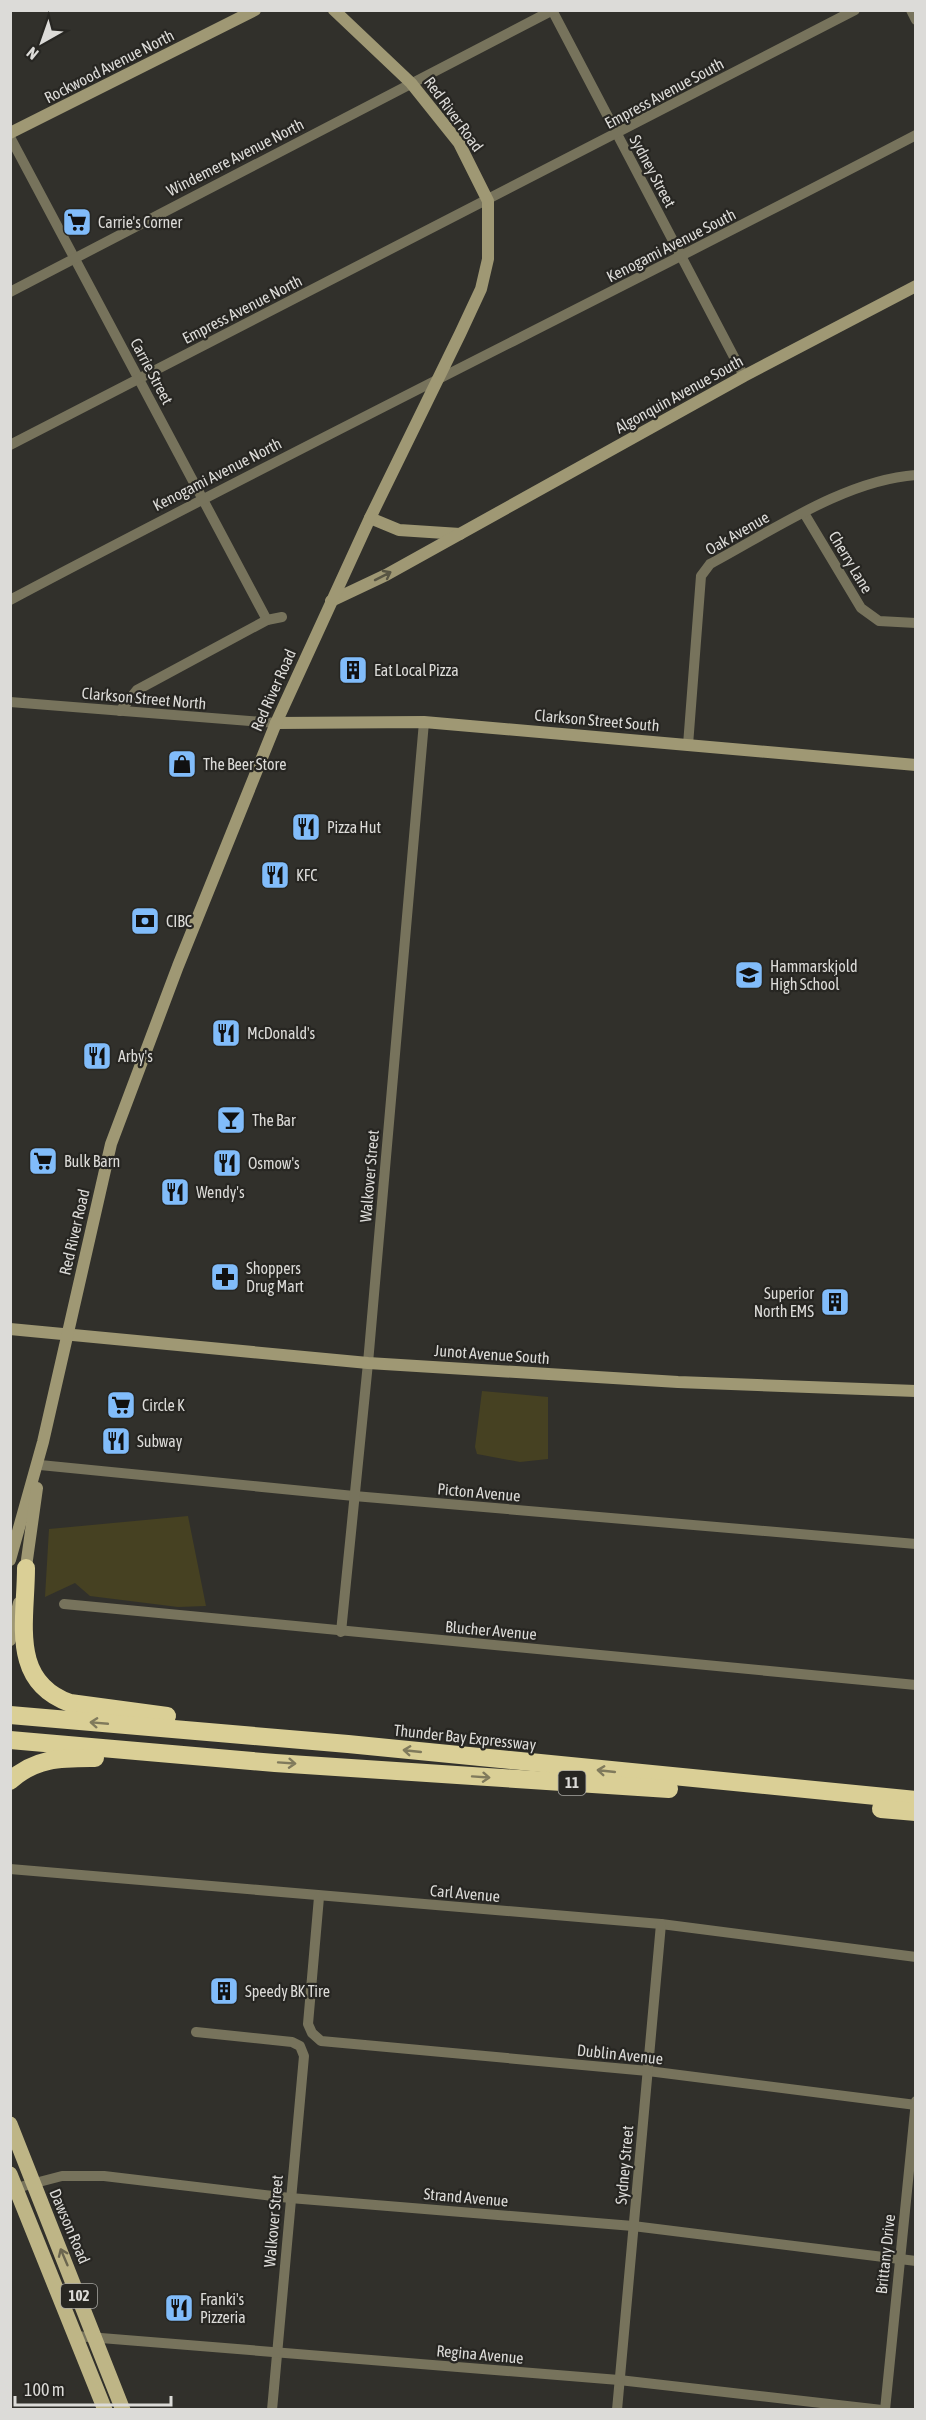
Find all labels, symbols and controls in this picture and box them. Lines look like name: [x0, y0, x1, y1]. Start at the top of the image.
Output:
north arrow: [12, 12, 72, 72]
street label: Rockwood Avenue North: [41, 26, 177, 106]
text: N: [23, 44, 42, 63]
street label: Empress Avenue South: [601, 54, 727, 133]
street label: Red River Road: [421, 73, 487, 155]
street label: Windemere Avenue North: [164, 115, 306, 199]
street label: Sydney Street: [626, 132, 680, 211]
street label: Kenogami Avenue South: [604, 205, 739, 286]
supermarket icon: Carrie's Corner: [61, 206, 93, 238]
place label: Carrie's Corner: [98, 213, 182, 231]
street label: Empress Avenue North: [179, 271, 305, 348]
street label: Carrie Street: [127, 335, 177, 407]
street label: Algonquin Avenue South: [612, 351, 747, 438]
street label: Kenogami Avenue North: [150, 434, 285, 515]
street label: Oak Avenue: [702, 508, 772, 558]
street label: Cherry Lane: [825, 528, 877, 597]
one-way arrow: [374, 570, 392, 582]
street label: Red River Road: [247, 646, 299, 734]
building icon: Eat Local Pizza: [337, 654, 369, 686]
place label: Eat Local Pizza: [374, 661, 459, 679]
street label: Clarkson Street North: [81, 684, 207, 712]
street label: Clarkson Street South: [534, 706, 660, 734]
shop icon: The Beer Store: [166, 748, 198, 780]
place label: The Beer Store: [203, 755, 287, 773]
restaurant icon: Pizza Hut: [290, 811, 322, 843]
place label: Pizza Hut: [327, 818, 381, 836]
restaurant icon: KFC: [259, 859, 291, 891]
place label: KFC: [296, 866, 318, 884]
bank icon: CIBC: [129, 905, 161, 937]
place label: CIBC: [166, 912, 192, 930]
place label: Hammarskjold High School: [770, 957, 858, 994]
school or university icon: Hammarskjold High School: [733, 959, 765, 991]
restaurant icon: McDonald's: [210, 1017, 242, 1049]
place label: McDonald's: [247, 1024, 316, 1042]
restaurant icon: Arby's: [81, 1040, 113, 1072]
place label: Arby's: [118, 1047, 153, 1066]
bar icon: The Bar: [215, 1104, 247, 1136]
place label: The Bar: [252, 1111, 296, 1129]
street label: Walkover Street: [356, 1129, 382, 1223]
supermarket icon: Bulk Barn: [27, 1145, 59, 1177]
restaurant icon: Osmow's: [211, 1147, 243, 1179]
place label: Bulk Barn: [64, 1152, 120, 1170]
place label: Osmow's: [248, 1154, 300, 1172]
restaurant icon: Wendy's: [159, 1176, 191, 1208]
place label: Wendy's: [196, 1183, 245, 1202]
street label: Red River Road: [55, 1187, 93, 1277]
place label: Shoppers Drug Mart: [246, 1259, 304, 1296]
pharmacy icon: Shoppers Drug Mart: [209, 1261, 241, 1293]
place label: Superior North EMS: [754, 1284, 814, 1320]
building icon: Superior North EMS: [819, 1286, 851, 1318]
street label: Junot Avenue South: [434, 1341, 550, 1367]
supermarket icon: Circle K: [105, 1389, 137, 1421]
place label: Circle K: [142, 1396, 185, 1414]
restaurant icon: Subway: [100, 1425, 132, 1457]
place label: Subway: [137, 1432, 183, 1451]
street label: Picton Avenue: [437, 1479, 521, 1505]
street label: Blucher Avenue: [445, 1617, 537, 1643]
one-way arrow: [90, 1717, 110, 1728]
street label: Thunder Bay Expressway: [393, 1721, 537, 1754]
one-way arrow: [403, 1745, 423, 1756]
one-way arrow: [276, 1758, 296, 1769]
one-way arrow: [597, 1765, 617, 1776]
one-way arrow: [471, 1771, 491, 1782]
road number: 11: [558, 1771, 586, 1795]
street label: Carl Avenue: [429, 1881, 501, 1905]
building icon: Speedy BK Tire: [208, 1975, 240, 2007]
place label: Speedy BK Tire: [245, 1982, 330, 2001]
street label: Dublin Avenue: [576, 2041, 664, 2067]
street label: Sydney Street: [612, 2124, 637, 2205]
street label: Walkover Street: [260, 2174, 286, 2268]
street label: Strand Avenue: [423, 2184, 509, 2210]
street label: Dawson Road: [46, 2186, 94, 2266]
street label: Brittany Drive: [872, 2213, 899, 2295]
one-way arrow: [58, 2249, 69, 2267]
road number: 102: [61, 2284, 97, 2308]
place label: Franki's Pizzeria: [200, 2290, 246, 2326]
restaurant icon: Franki's Pizzeria: [163, 2292, 195, 2324]
street label: Regina Avenue: [436, 2341, 524, 2368]
scale bar: [15, 2369, 171, 2407]
text: 100 m: [24, 2379, 65, 2400]

